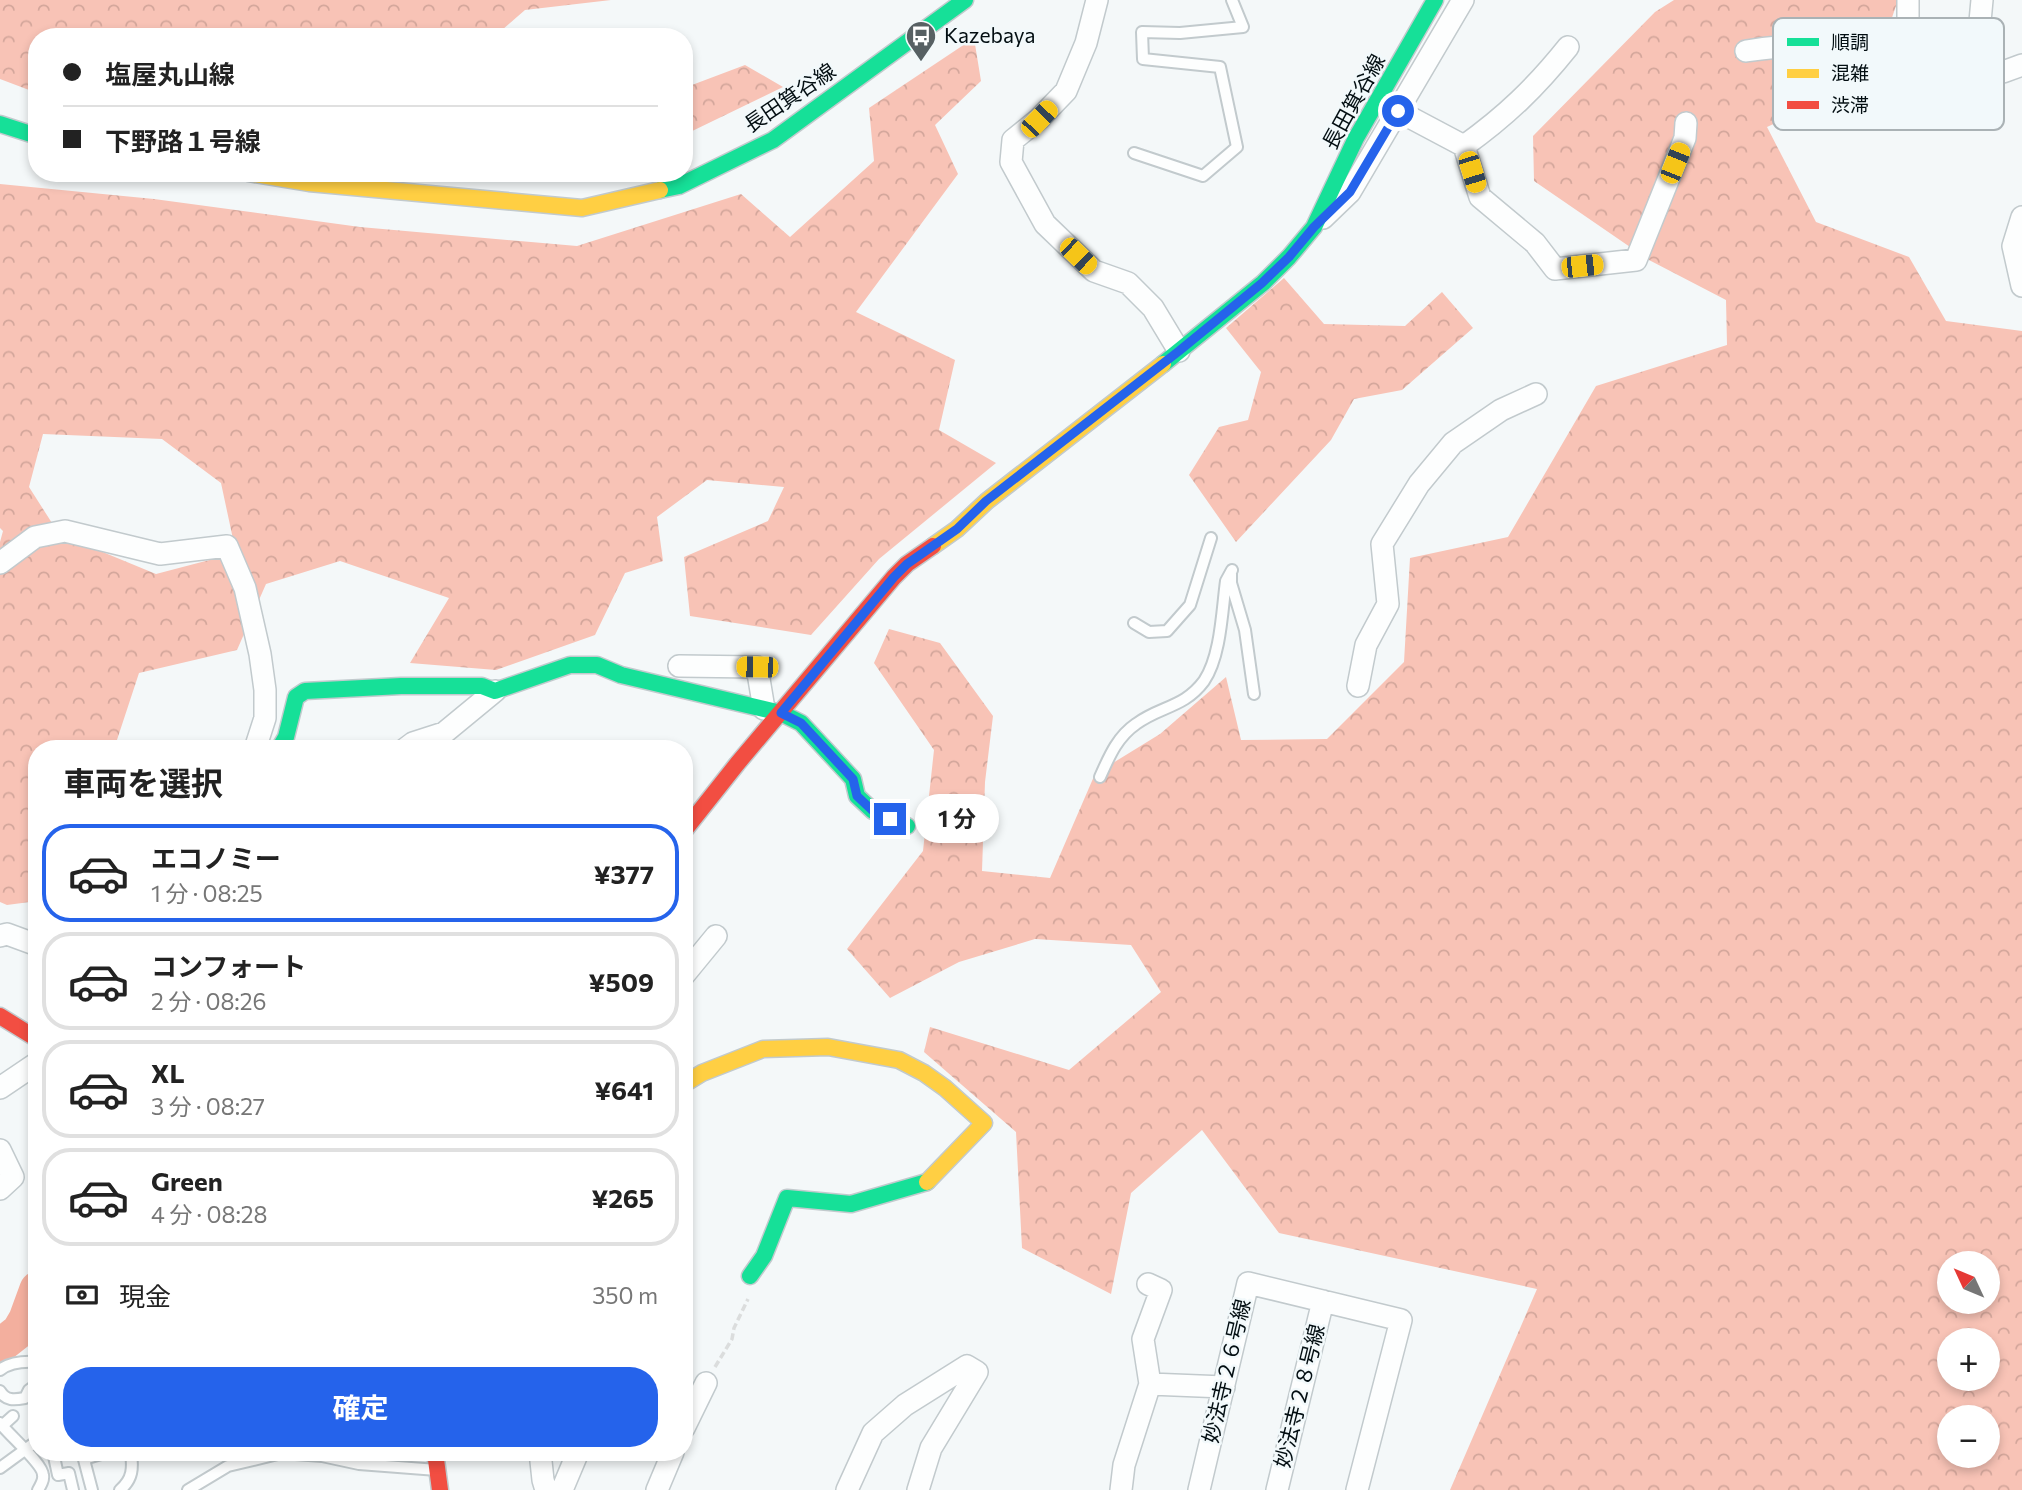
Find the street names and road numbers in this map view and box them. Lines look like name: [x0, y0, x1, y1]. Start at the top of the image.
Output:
street label: 長田箕谷線: [1316, 49, 1389, 153]
street label: 長田箕谷線: [739, 57, 840, 136]
street label: 妙法寺２６号線: [1197, 1296, 1254, 1445]
street label: 妙法寺２８号線: [1269, 1321, 1328, 1470]

